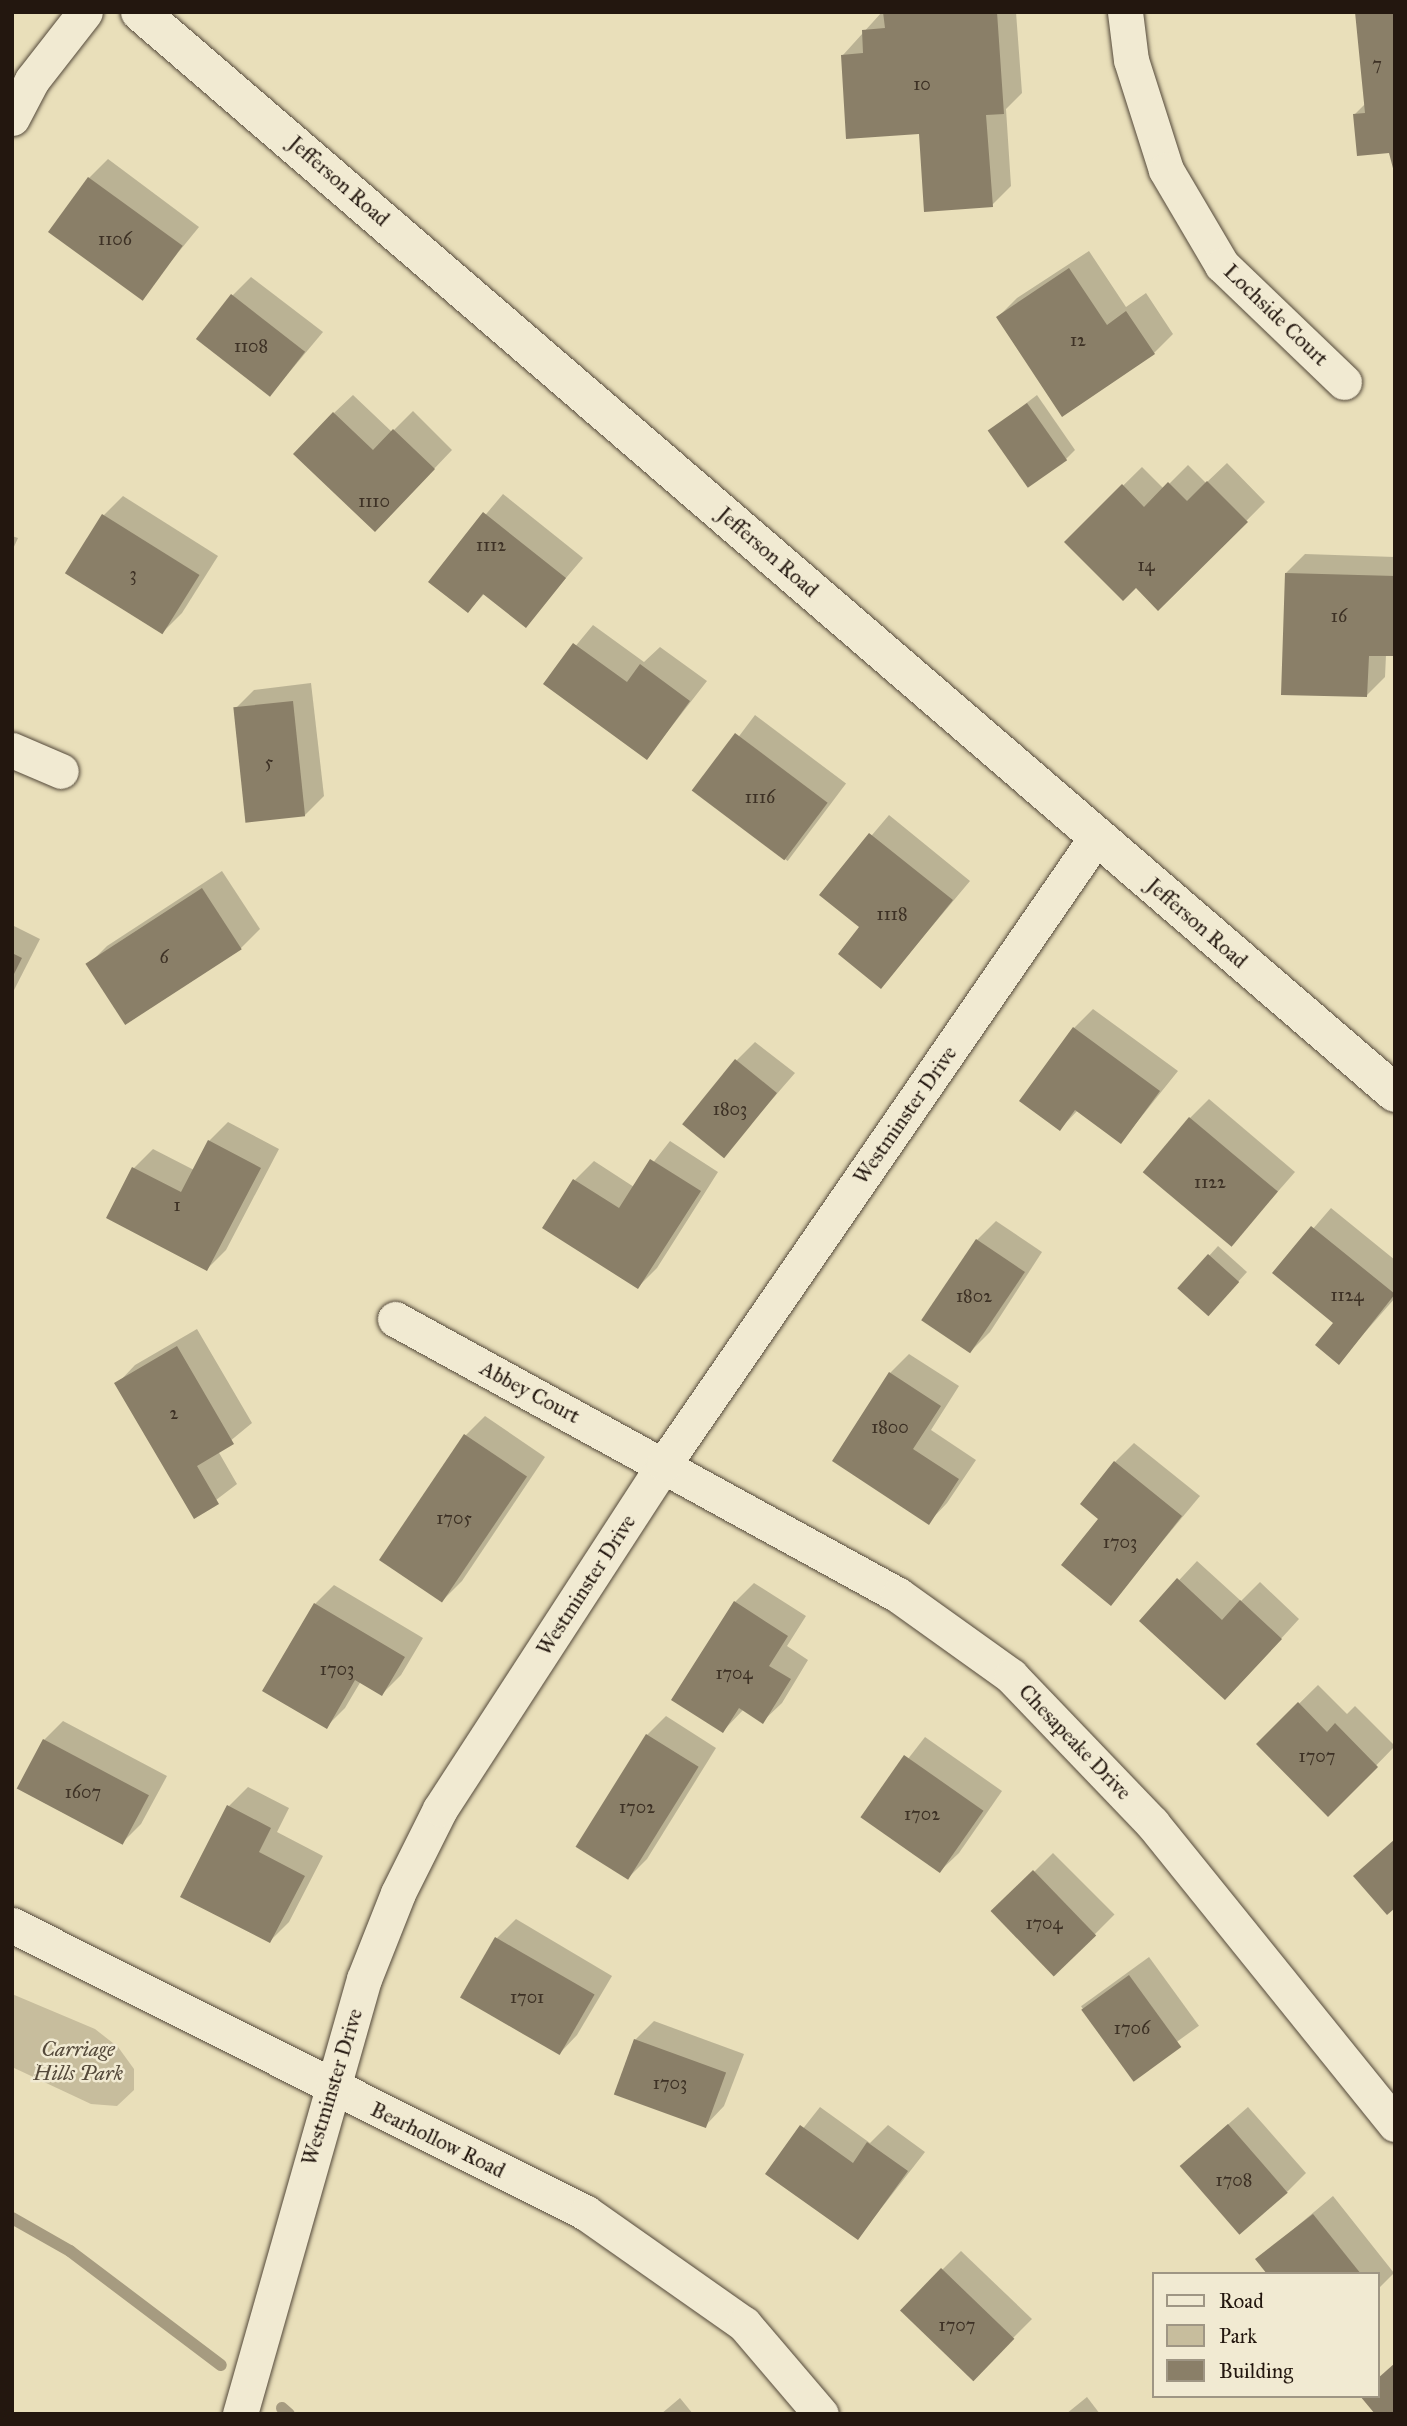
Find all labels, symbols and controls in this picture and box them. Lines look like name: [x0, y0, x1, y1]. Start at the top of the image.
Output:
house number: 7: [1372, 53, 1382, 75]
house number: 10: [913, 73, 931, 95]
street label: Jefferson Road: [284, 130, 394, 232]
house number: 1106: [98, 228, 132, 250]
street label: Lochside Court: [1219, 259, 1333, 371]
house number: 12: [1070, 329, 1086, 351]
house number: 1108: [234, 335, 268, 357]
house number: 1110: [358, 490, 390, 512]
street label: Jefferson Road: [713, 501, 823, 603]
house number: 1112: [476, 534, 506, 556]
house number: 14: [1137, 554, 1155, 576]
house number: 3: [129, 563, 137, 585]
house number: 16: [1331, 605, 1347, 627]
house number: 5: [265, 751, 273, 773]
house number: 1116: [745, 786, 775, 808]
street label: Jefferson Road: [1142, 872, 1252, 974]
house number: 1118: [877, 903, 907, 925]
house number: 6: [159, 946, 169, 968]
street label: Westminster Drive: [848, 1041, 962, 1189]
house number: 1803: [713, 1098, 747, 1120]
house number: 1122: [1194, 1171, 1226, 1193]
house number: 1: [173, 1194, 181, 1216]
house number: 1124: [1330, 1284, 1364, 1306]
house number: 1802: [956, 1285, 992, 1307]
street label: Abbey Court: [476, 1355, 584, 1429]
house number: 2: [170, 1402, 178, 1424]
house number: 1800: [871, 1416, 909, 1438]
house number: 1705: [436, 1507, 472, 1529]
street label: Westminster Drive: [531, 1510, 641, 1660]
house number: 1703: [1103, 1531, 1137, 1553]
house number: 1703: [320, 1658, 354, 1680]
house number: 1704: [715, 1662, 753, 1684]
street label: Chesapeake Drive: [1014, 1679, 1136, 1805]
house number: 1707: [1299, 1745, 1335, 1767]
house number: 1607: [65, 1781, 101, 1803]
house number: 1702: [619, 1796, 655, 1818]
house number: 1702: [904, 1803, 940, 1825]
house number: 1704: [1025, 1912, 1063, 1934]
house number: 1701: [510, 1986, 544, 2008]
street label: Westminster Drive: [296, 2006, 368, 2168]
house number: 1706: [1114, 2017, 1150, 2039]
park label: Carriage Hills Park: [33, 2036, 123, 2086]
house number: 1703: [653, 2072, 687, 2094]
street label: Bearhollow Road: [367, 2097, 509, 2183]
house number: 1708: [1216, 2169, 1252, 2191]
legend: [1152, 2272, 1379, 2398]
text: Road: [1219, 2288, 1264, 2314]
house number: 1707: [939, 2314, 975, 2336]
text: Park: [1219, 2323, 1257, 2349]
text: Building: [1219, 2358, 1293, 2384]

